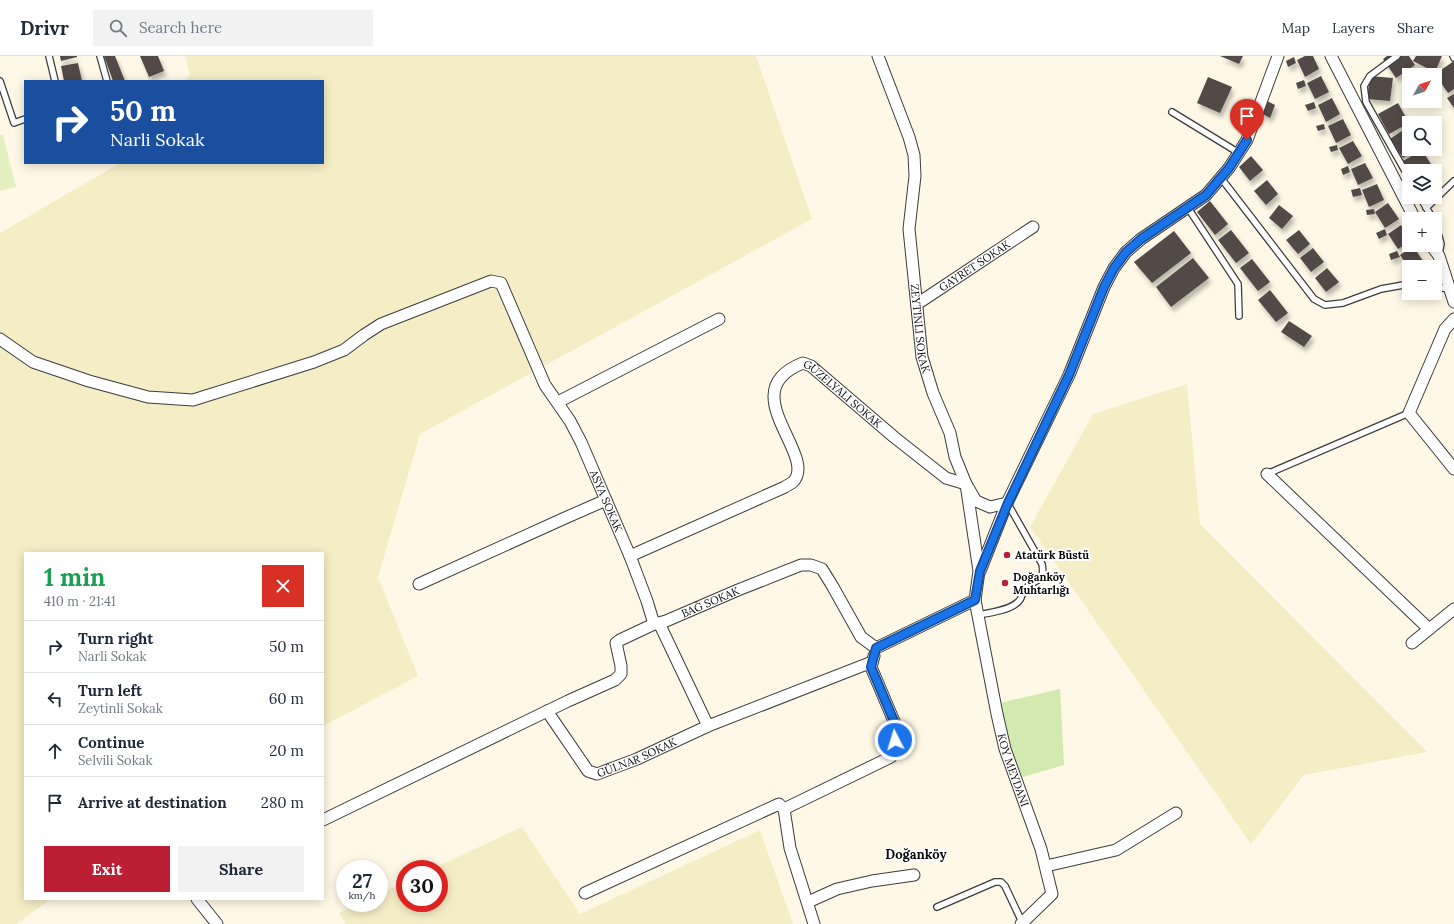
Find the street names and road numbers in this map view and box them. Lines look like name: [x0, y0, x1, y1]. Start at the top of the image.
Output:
street label: GAYRET SOKAK: [936, 237, 1013, 294]
street label: ZEYTINLI SOKAK: [908, 283, 934, 375]
street label: GÜZELYALI SOKAK: [801, 357, 885, 431]
street label: ASYA SOKAK: [586, 467, 626, 535]
street label: BAĞ SOKAK: [679, 583, 742, 621]
street label: KOY MEYDANI: [995, 732, 1032, 809]
street label: GÜLNAR SOKAK: [595, 734, 679, 780]

